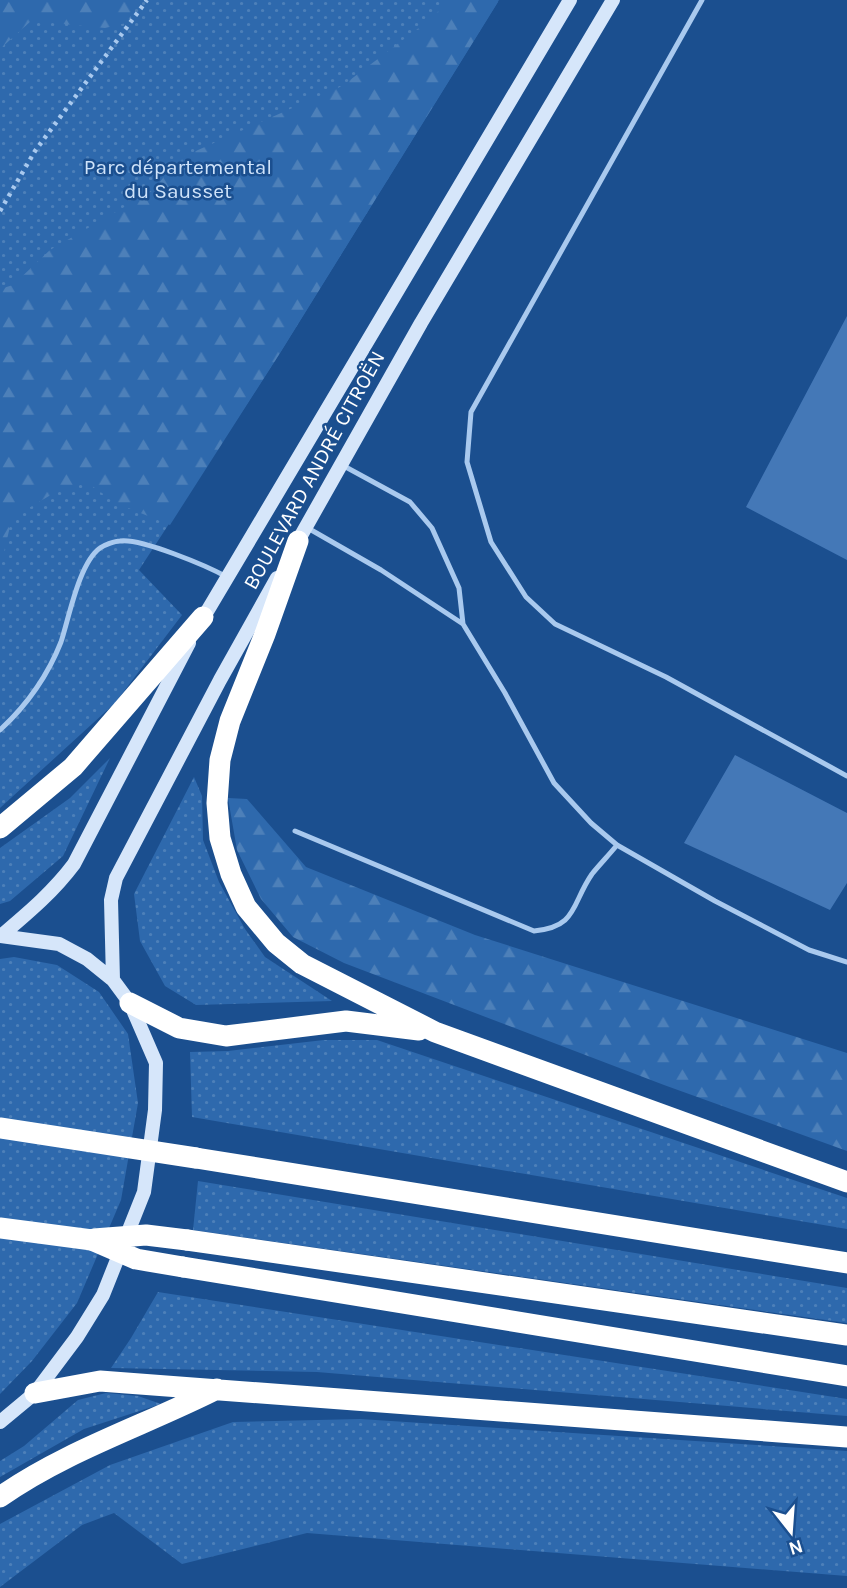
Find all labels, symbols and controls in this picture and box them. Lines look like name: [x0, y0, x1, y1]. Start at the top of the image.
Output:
park label: Parc départemental du Sausset: [84, 155, 272, 203]
street label: BOULEVARD ANDRÉ CITROËN: [238, 347, 390, 593]
north arrow: [756, 1497, 826, 1567]
text: N: [786, 1535, 805, 1560]

